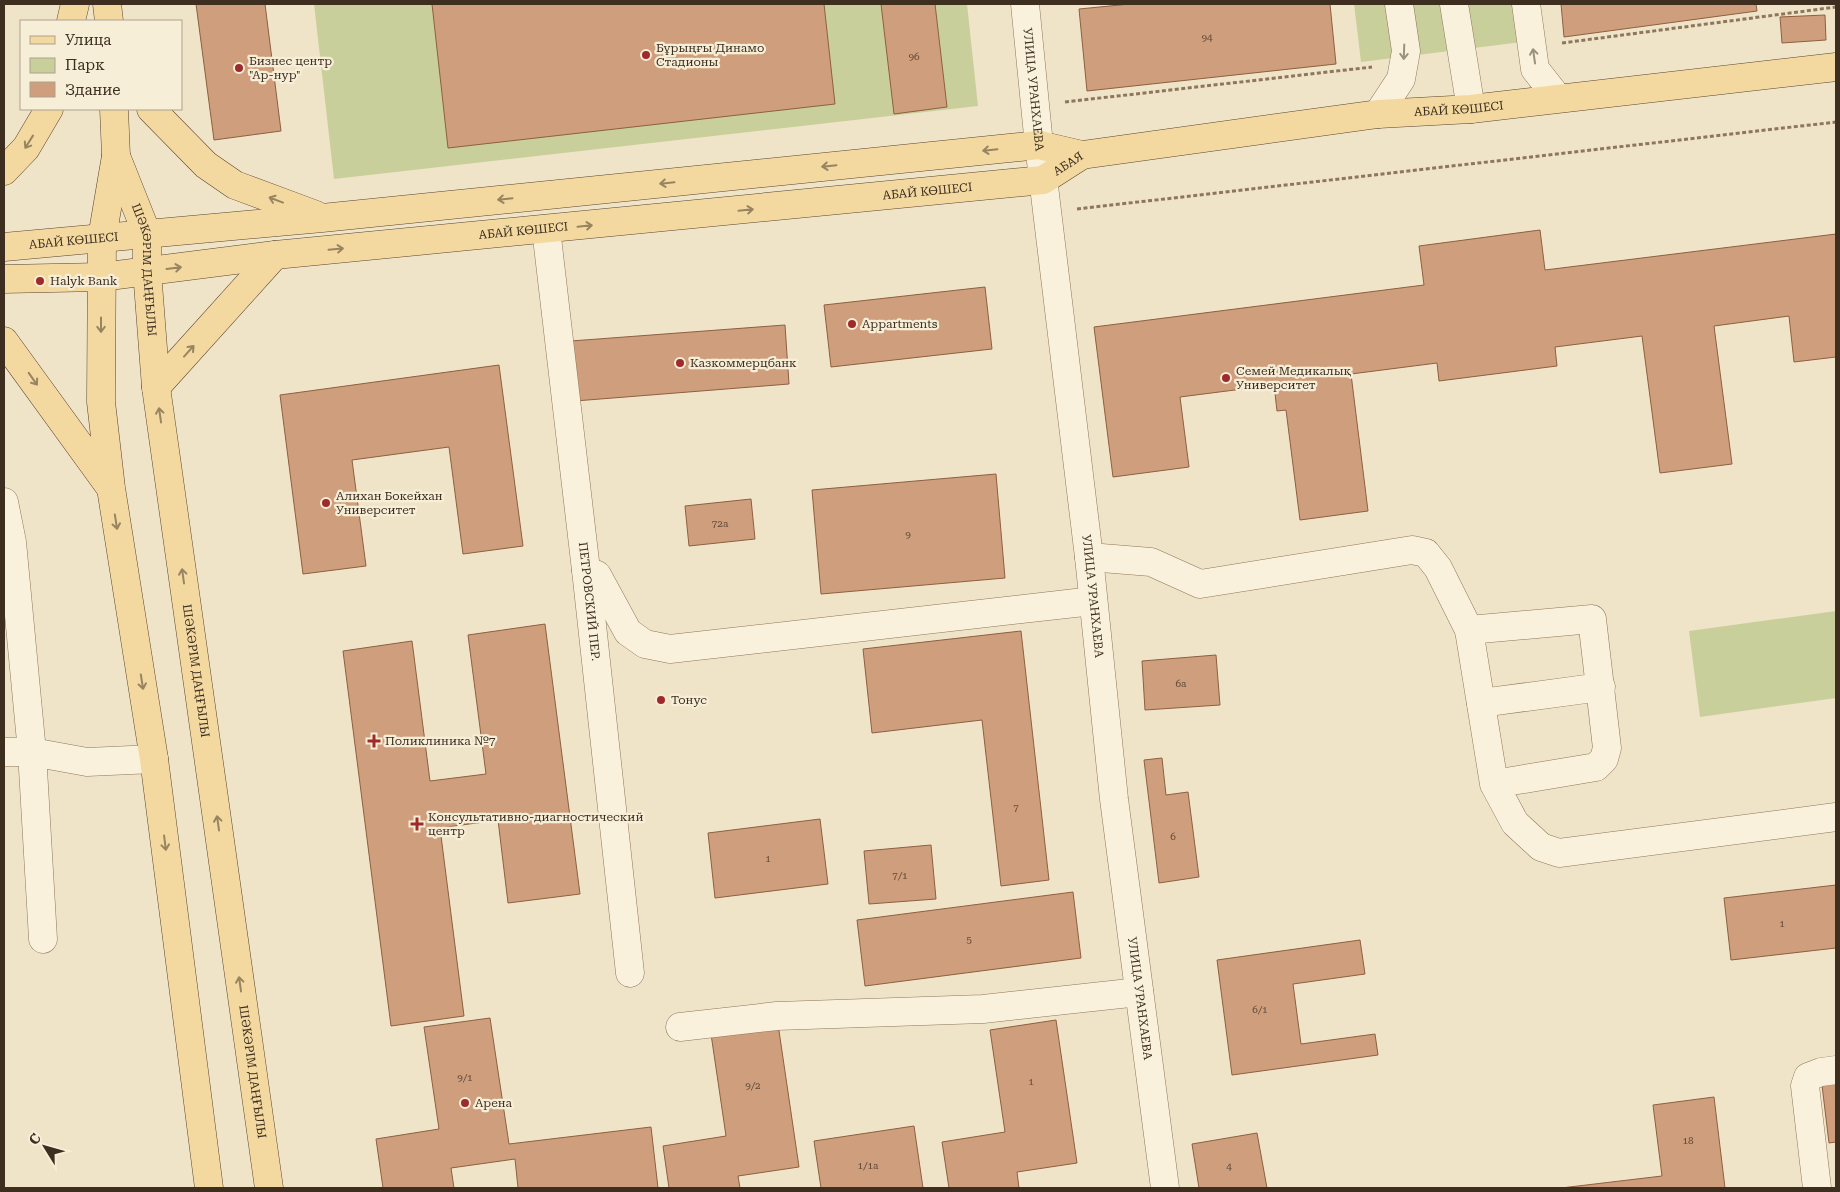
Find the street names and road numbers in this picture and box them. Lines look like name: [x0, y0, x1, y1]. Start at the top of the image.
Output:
street label: УЛИЦА УРАНХАЕВА: [1020, 27, 1047, 153]
street label: АБАЙ КӨШЕСІ: [1414, 98, 1504, 119]
street label: АБАЯ: [1051, 149, 1086, 179]
street label: АБАЙ КӨШЕСІ: [882, 180, 973, 203]
street label: ШӘКӘРІМ ДАҢҒЫЛЫ: [129, 201, 159, 337]
street label: АБАЙ КӨШЕСІ: [478, 219, 569, 242]
street label: АБАЙ КӨШЕСІ: [28, 230, 119, 252]
street label: УЛИЦА УРАНХАЕВА: [1079, 534, 1106, 659]
street label: ПЕТРОВСКИЙ ПЕР.: [576, 541, 603, 662]
street label: ШӘКӘРІМ ДАҢҒЫЛЫ: [180, 603, 212, 739]
street label: УЛИЦА УРАНХАЕВА: [1125, 936, 1155, 1061]
street label: ШӘКӘРІМ ДАҢҒЫЛЫ: [236, 1004, 269, 1140]

